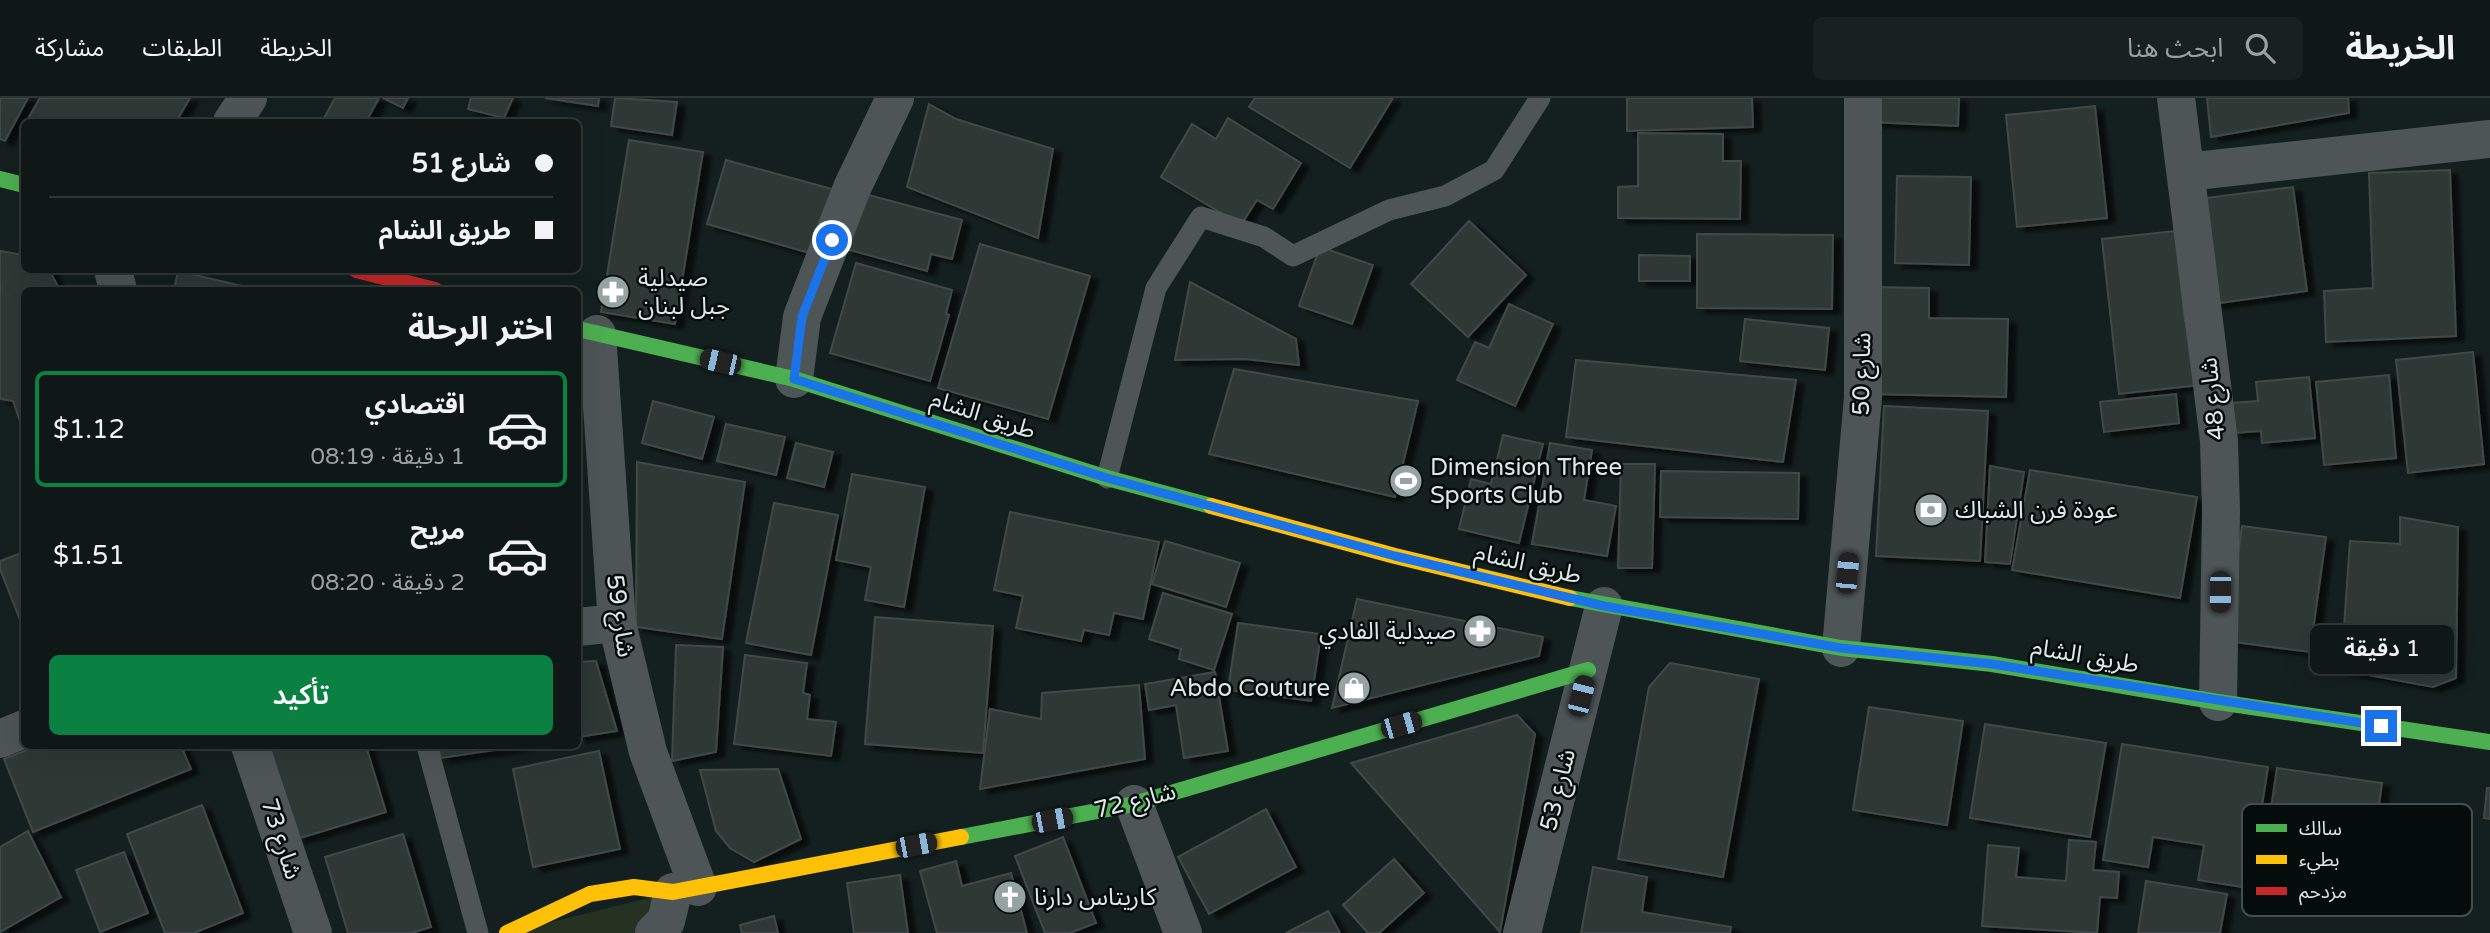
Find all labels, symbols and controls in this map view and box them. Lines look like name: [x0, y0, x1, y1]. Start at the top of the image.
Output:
search box: [1813, 17, 2303, 80]
icon: search: [2241, 29, 2279, 67]
text: الخريطة: [2345, 29, 2455, 68]
text: ابحث هنا: [2127, 33, 2223, 64]
text: مشاركة: [35, 34, 104, 63]
text: الطبقات: [142, 34, 222, 63]
text: الخريطة: [260, 34, 332, 63]
text: شارع 51: [412, 148, 511, 179]
text: طريق الشام: [379, 215, 511, 246]
route start: [816, 224, 848, 256]
place label: صيدلية جبل لبنان: [638, 264, 730, 321]
pharmacy icon: صيدلية جبل لبنان: [594, 273, 632, 311]
text: اختر الرحلة: [408, 310, 553, 348]
street label: شارع 50: [1847, 332, 1879, 416]
car: [698, 347, 743, 377]
street label: شارع 48: [2194, 356, 2234, 442]
street label: طريق الشام: [926, 384, 1039, 448]
text: اقتصادي: [365, 389, 465, 420]
icon: car: [486, 398, 549, 461]
text: $1.12: [53, 414, 125, 445]
text: 1 دقيقة · 08:19: [310, 443, 465, 471]
place label: Dimension Three Sports Club: [1430, 453, 1622, 510]
sports icon: Dimension Three Sports Club: [1387, 462, 1425, 500]
bank icon: عودة فرن الشباك: [1912, 491, 1950, 529]
place label: عودة فرن الشباك: [1955, 496, 2117, 525]
text: مريح: [410, 515, 465, 546]
icon: car: [486, 524, 549, 587]
street label: طريق الشام: [1471, 538, 1584, 593]
text: $1.51: [53, 540, 125, 571]
car: [1835, 551, 1860, 595]
text: 2 دقيقة · 08:20: [310, 569, 465, 597]
car: [2210, 571, 2231, 613]
street label: شارع 59: [598, 573, 640, 659]
pharmacy icon: صيدلية الفادي: [1461, 612, 1499, 650]
place label: صيدلية الفادي: [1319, 617, 1456, 649]
callout: 1 دقيقة: [2309, 624, 2453, 674]
street label: طريق الشام: [2028, 632, 2141, 683]
text: 1 دقيقة: [2344, 635, 2420, 663]
button: تأكيد: [49, 655, 553, 735]
shop icon: Abdo Couture: [1335, 669, 1373, 707]
car: [1566, 673, 1597, 719]
place label: Abdo Couture: [1169, 674, 1330, 703]
car: [1378, 709, 1425, 741]
route end: [2365, 710, 2397, 742]
street label: شارع 53: [1534, 746, 1584, 834]
street label: شارع 72: [1091, 777, 1179, 827]
street label: شارع 73: [252, 795, 308, 884]
legend: [2242, 804, 2472, 916]
car: [1030, 806, 1075, 834]
text: سالك: [2299, 818, 2342, 840]
car: [894, 831, 939, 859]
text: بطيء: [2299, 849, 2339, 874]
church icon: كاريتاس دارنا: [991, 878, 1029, 916]
text: مزدحم: [2299, 881, 2347, 906]
place label: كاريتاس دارنا: [1034, 883, 1157, 912]

